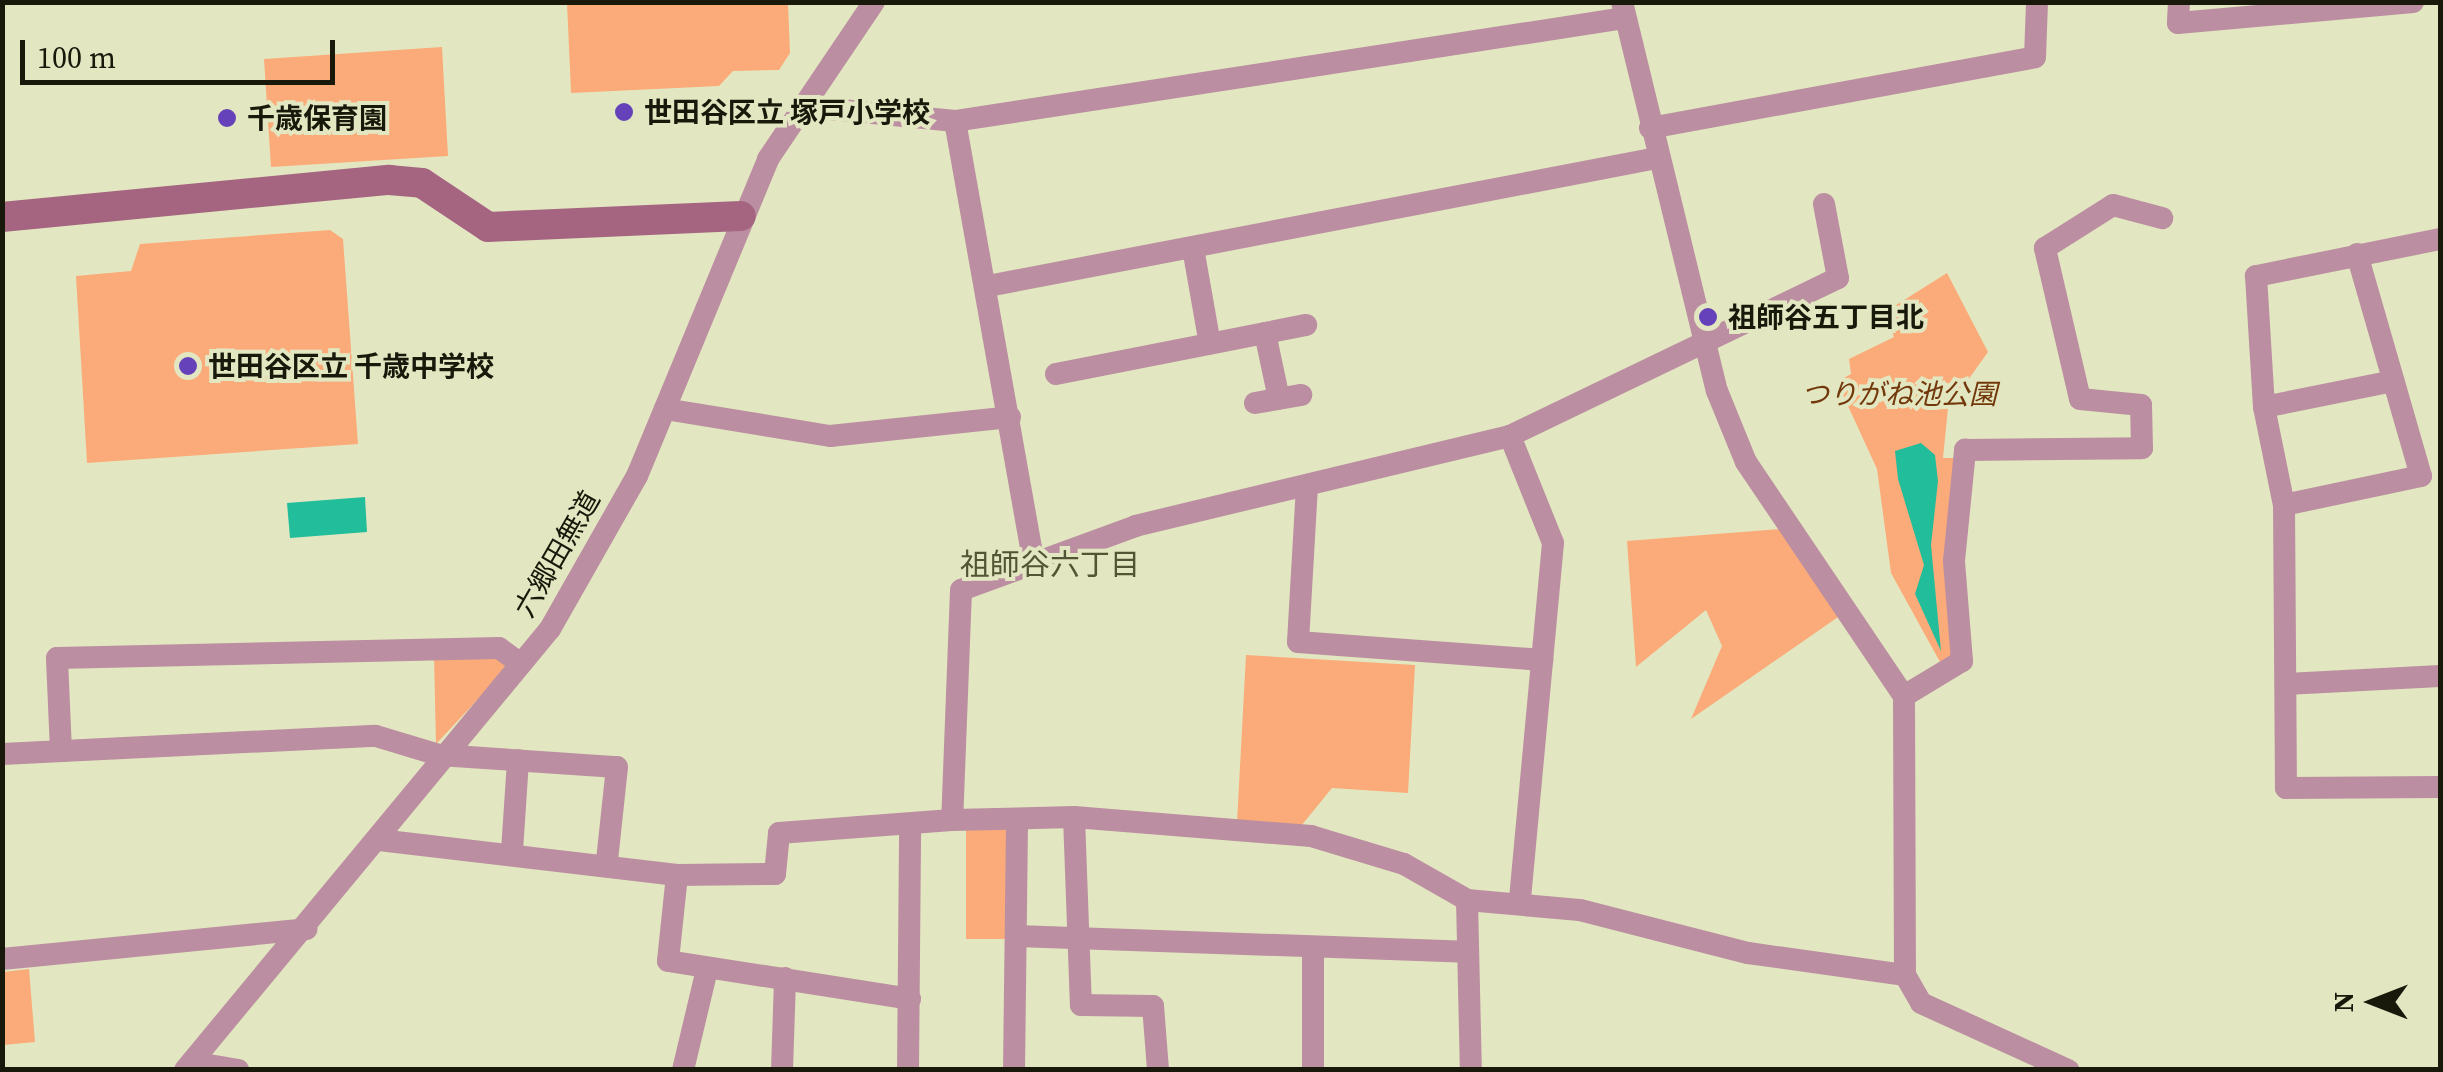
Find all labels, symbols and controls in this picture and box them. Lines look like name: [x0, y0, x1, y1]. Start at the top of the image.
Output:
scale bar: [25, 20, 340, 82]
text: 100 m: [37, 37, 116, 78]
place label: 世田谷区立 塚戸小学校: [644, 95, 930, 129]
place label: 千歳保育園: [247, 101, 387, 135]
marker: 世田谷区立 塚戸小学校: [613, 101, 635, 123]
marker: 千歳保育園: [216, 107, 238, 129]
place label: 祖師谷五丁目北: [1728, 300, 1924, 334]
marker: 祖師谷五丁目北: [1697, 306, 1719, 328]
place label: 世田谷区立 千歳中学校: [208, 349, 494, 383]
marker: 世田谷区立 千歳中学校: [177, 355, 199, 377]
park label: つりがね池公園: [1801, 377, 1997, 411]
street label: 六郷田無道: [507, 485, 607, 623]
district label: 祖師谷六丁目: [960, 547, 1140, 583]
north arrow: [2323, 952, 2423, 1052]
text: N: [2324, 992, 2362, 1012]

